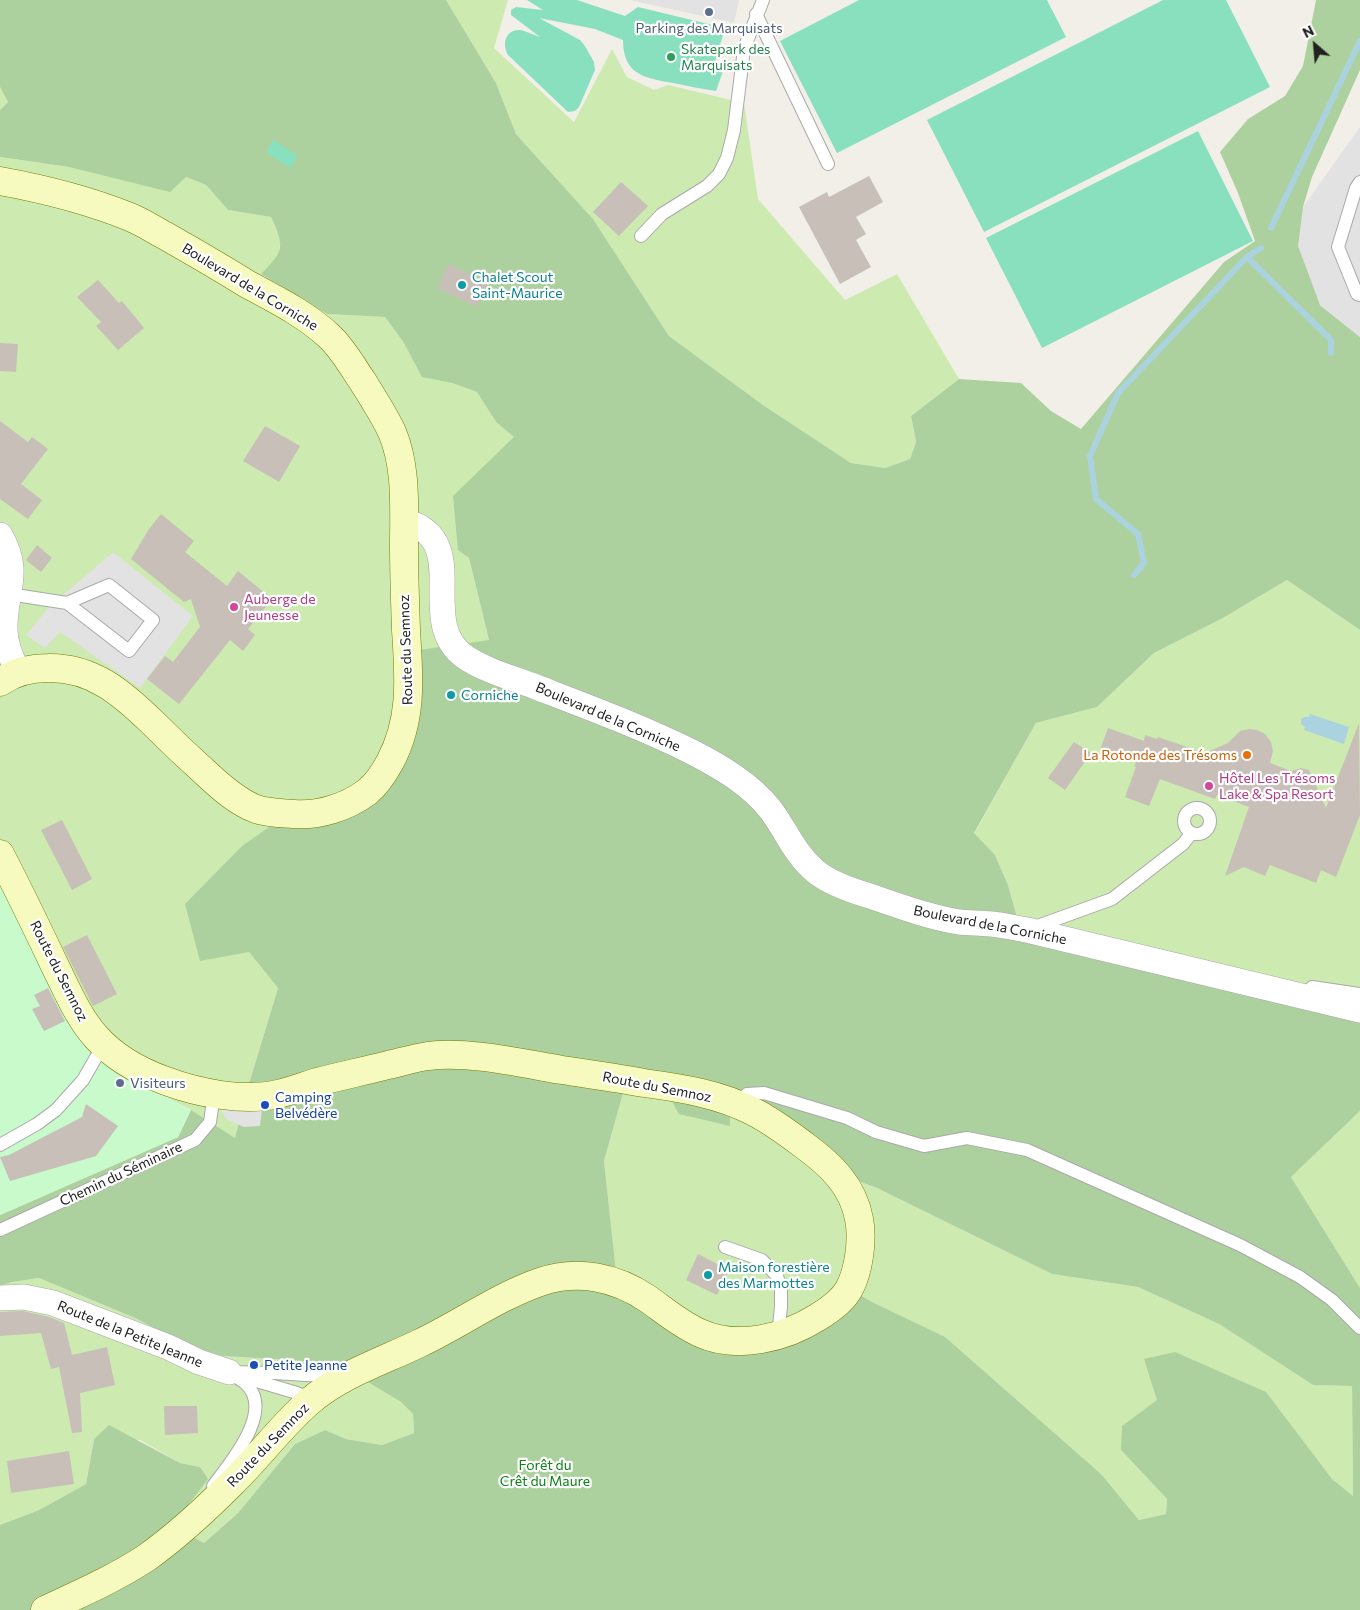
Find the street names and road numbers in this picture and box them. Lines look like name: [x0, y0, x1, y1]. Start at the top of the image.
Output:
street label: Boulevard de la Corniche: [179, 240, 321, 334]
street label: Route du Semnoz: [396, 594, 416, 706]
street label: Boulevard de la Corniche: [533, 679, 683, 755]
street label: Boulevard de la Corniche: [912, 902, 1068, 948]
street label: Route du Semnoz: [26, 918, 92, 1024]
street label: Route du Semnoz: [601, 1068, 713, 1106]
street label: Chemin du Séminaire: [57, 1138, 185, 1210]
street label: Route de la Petite Jeanne: [55, 1297, 205, 1371]
street label: Route du Semnoz: [224, 1399, 312, 1491]

